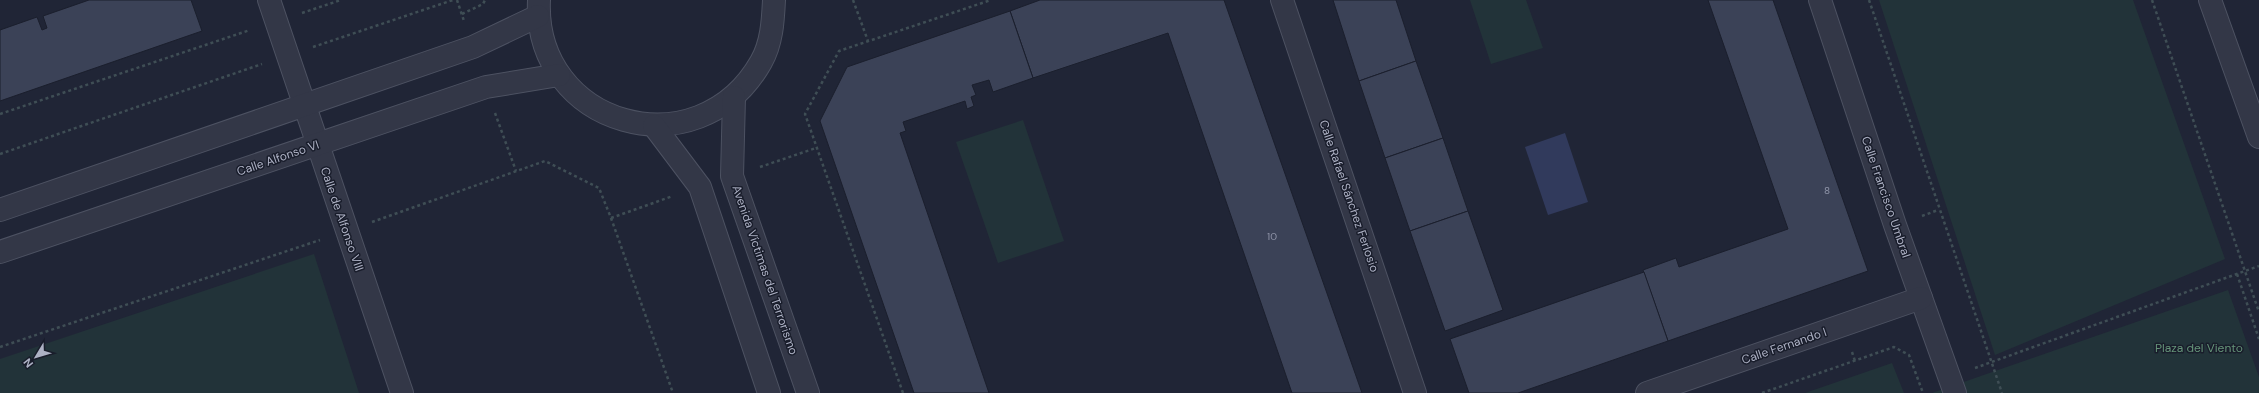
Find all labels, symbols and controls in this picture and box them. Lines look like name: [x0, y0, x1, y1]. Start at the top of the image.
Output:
street label: Calle Rafael Sánchez Ferlosio: [1315, 118, 1383, 274]
street label: Calle Francisco Umbral: [1858, 134, 1914, 260]
street label: Calle Alfonso VI: [235, 136, 321, 180]
street label: Calle de Alfonso VIII: [317, 165, 367, 273]
street label: Avenida Víctimas del Terrorismo: [728, 183, 802, 357]
house number: 8: [1824, 184, 1830, 197]
house number: 10: [1267, 230, 1277, 243]
street label: Calle Fernando I: [1739, 324, 1829, 368]
north arrow: [16, 337, 56, 377]
park label: Plaza del Viento: [2155, 340, 2243, 356]
text: N: [20, 356, 36, 371]

